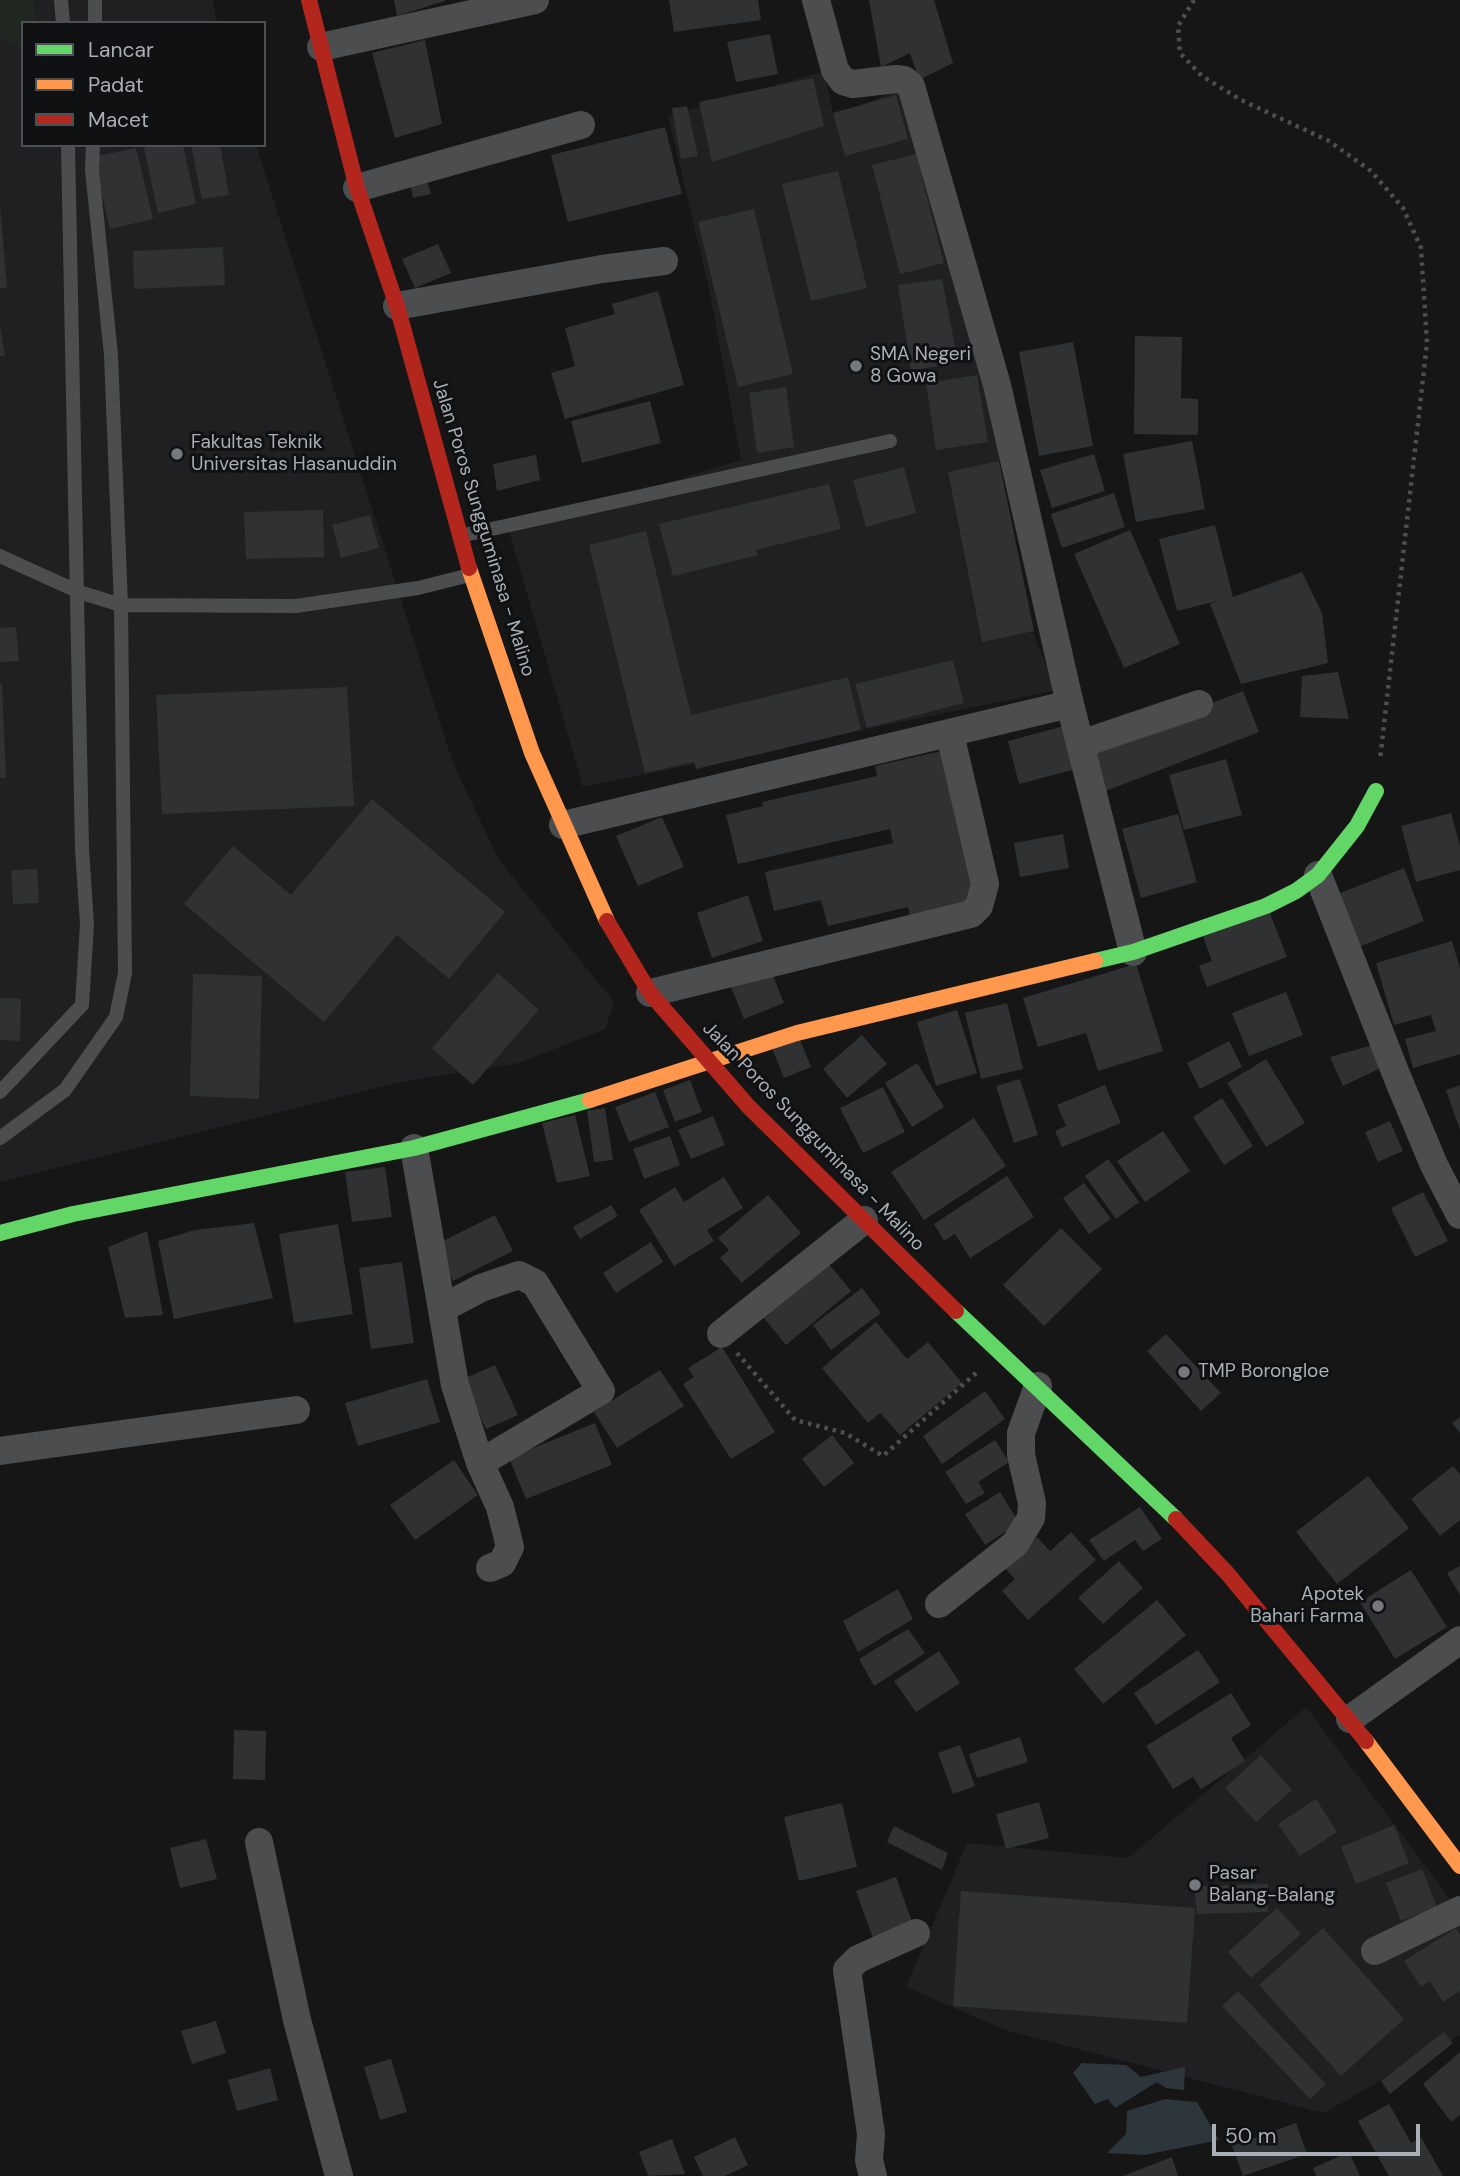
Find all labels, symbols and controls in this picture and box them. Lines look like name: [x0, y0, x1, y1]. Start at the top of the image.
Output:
legend: [21, 21, 266, 147]
text: Lancar: [88, 36, 154, 64]
text: Padat: [88, 71, 144, 99]
text: Macet: [88, 106, 149, 134]
place label: SMA Negeri 8 Gowa: [870, 344, 971, 388]
marker: SMA Negeri 8 Gowa: [848, 358, 864, 374]
street label: Jalan Poros Sungguminasa - Malino: [427, 377, 539, 679]
place label: Fakultas Teknik Universitas Hasanuddin: [191, 432, 397, 476]
marker: Fakultas Teknik Universitas Hasanuddin: [169, 446, 185, 462]
street label: Jalan Poros Sungguminasa - Malino: [697, 1018, 929, 1256]
place label: TMP Borongloe: [1198, 1361, 1329, 1383]
marker: TMP Borongloe: [1176, 1364, 1192, 1380]
place label: Apotek Bahari Farma: [1250, 1584, 1364, 1628]
marker: Apotek Bahari Farma: [1370, 1598, 1386, 1614]
place label: Pasar Balang-Balang: [1209, 1863, 1335, 1907]
marker: Pasar Balang-Balang: [1187, 1877, 1203, 1893]
scale bar: [1215, 2110, 1423, 2154]
text: 50 m: [1225, 2122, 1276, 2150]

